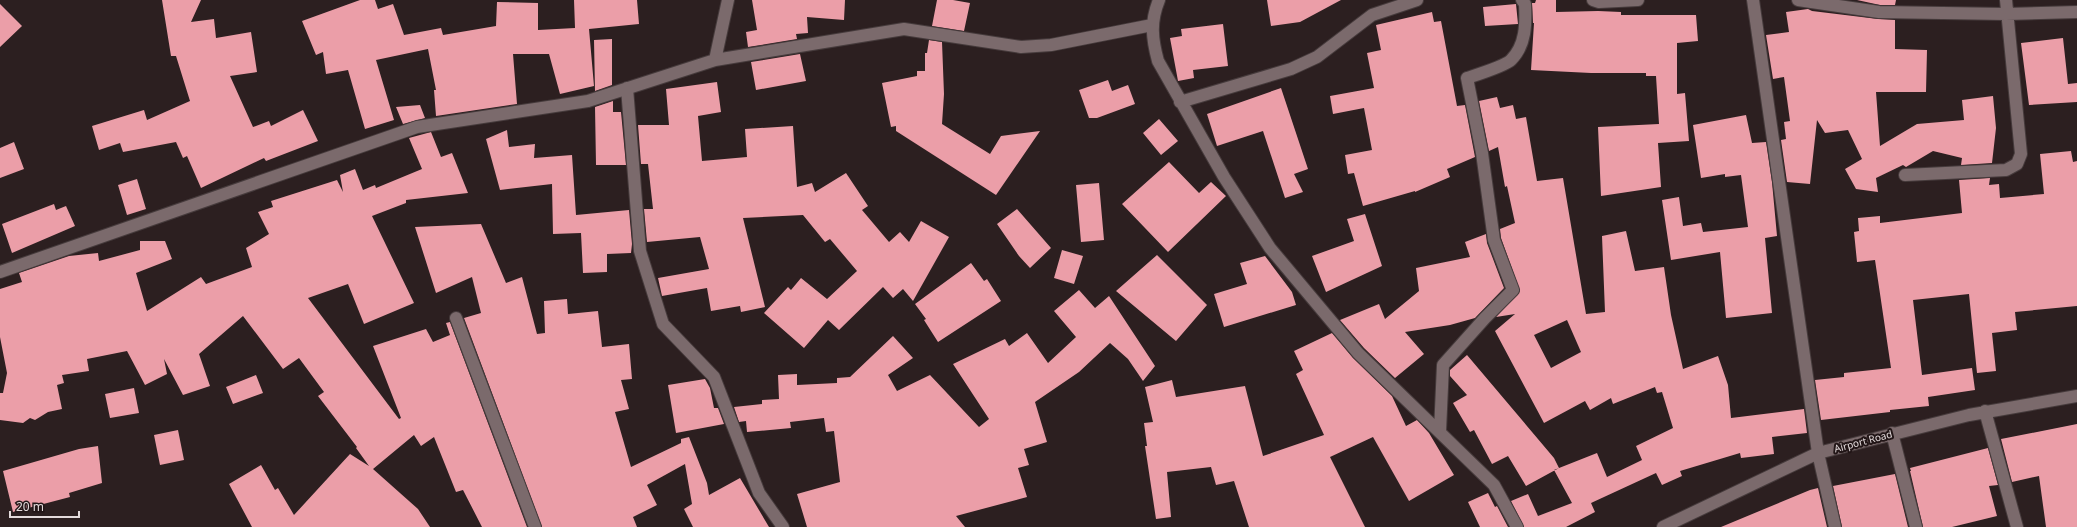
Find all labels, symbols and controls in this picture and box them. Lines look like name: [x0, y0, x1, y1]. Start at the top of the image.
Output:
street label: Airport Road: [1832, 427, 1894, 455]
scale bar: [10, 493, 79, 519]
text: 20 m: [16, 498, 44, 515]

